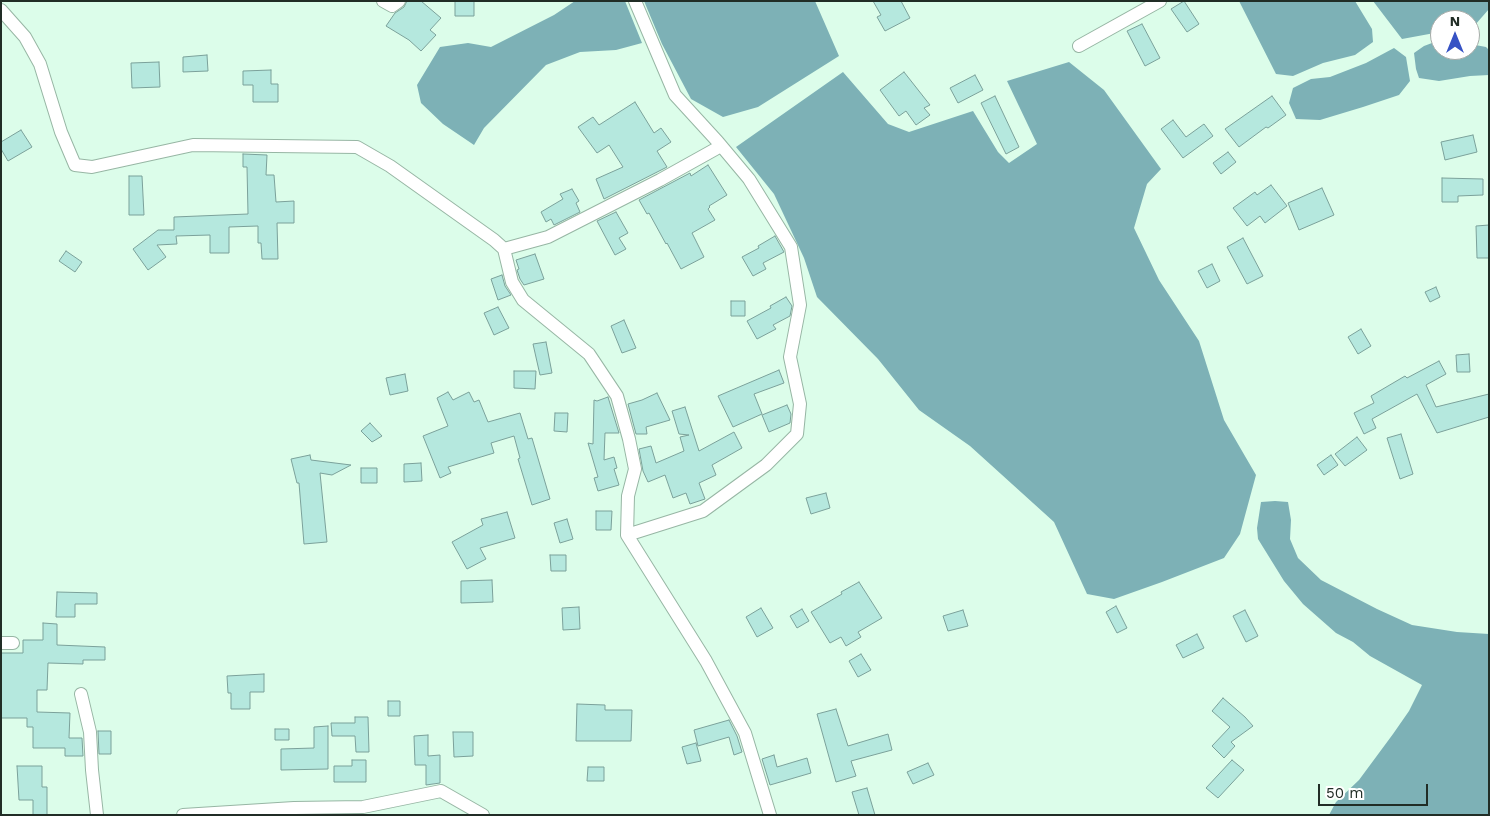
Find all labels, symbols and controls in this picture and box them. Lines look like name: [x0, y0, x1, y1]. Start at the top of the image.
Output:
north arrow: [1430, 10, 1480, 60]
text: N: [1450, 13, 1460, 29]
scale bar: [1320, 774, 1430, 806]
text: 50 m: [1326, 784, 1363, 802]

